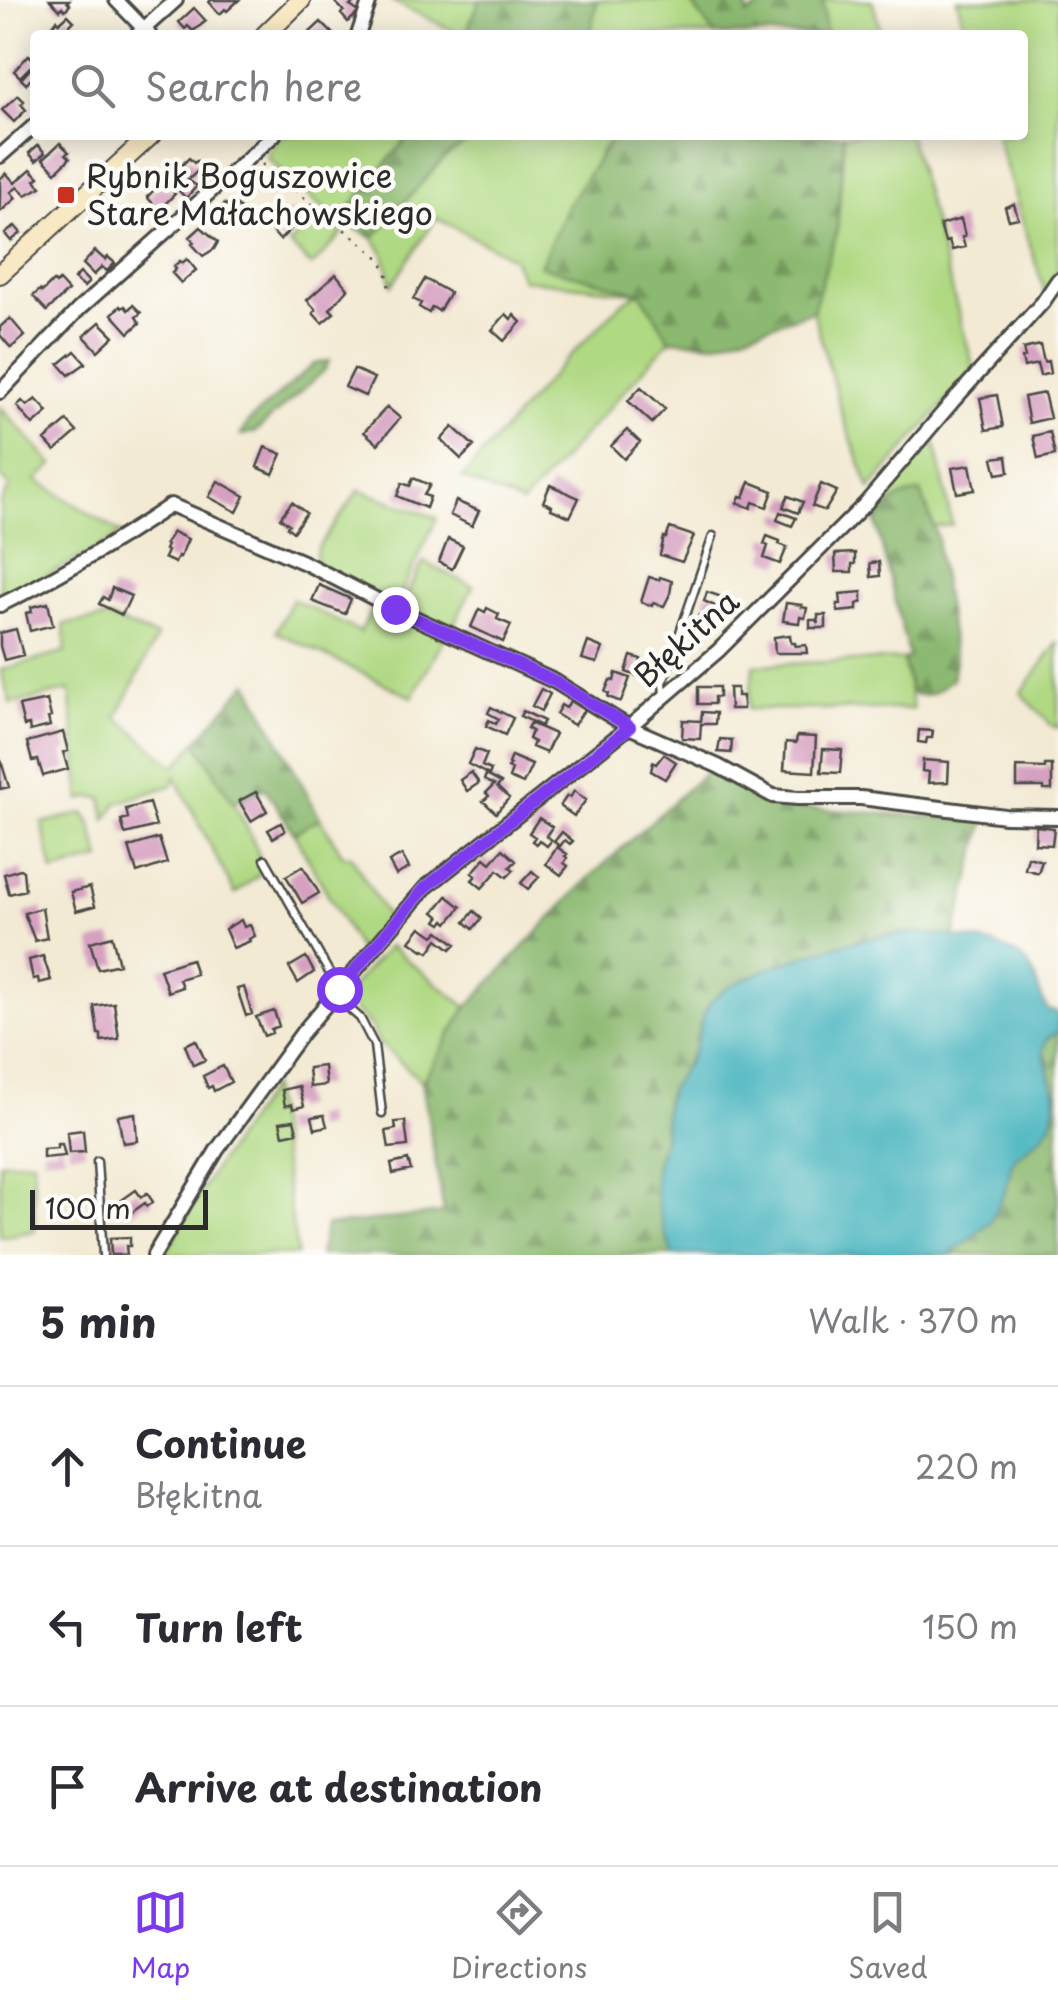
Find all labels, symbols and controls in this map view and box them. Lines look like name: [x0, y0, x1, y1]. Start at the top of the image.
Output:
search box: [30, 30, 1028, 140]
text: Search here: [145, 57, 362, 114]
icon: search: [65, 58, 120, 113]
place label: Rybnik Boguszowice Stare Małachowskiego: [86, 151, 433, 236]
marker: Rybnik Boguszowice Stare Małachowskiego: [55, 184, 77, 206]
street label: Błękitna: [622, 577, 749, 698]
route end: [373, 587, 419, 633]
route start: [317, 967, 363, 1013]
scale bar: [30, 1185, 208, 1230]
text: 100 m: [45, 1186, 131, 1229]
text: 5 min: [40, 1289, 157, 1352]
text: Walk · 370 m: [808, 1296, 1018, 1344]
text: Continue: [135, 1414, 306, 1471]
icon: ahead: [40, 1439, 95, 1494]
text: 220 m: [915, 1442, 1018, 1490]
text: Błękitna: [135, 1471, 262, 1519]
text: Turn left: [135, 1598, 303, 1655]
icon: left: [40, 1599, 95, 1654]
text: 150 m: [922, 1602, 1018, 1650]
text: Arrive at destination: [135, 1758, 543, 1815]
icon: arrive: [40, 1759, 95, 1814]
tab: Map: [130, 1885, 190, 1988]
tab: Directions: [451, 1885, 587, 1988]
tab: Saved: [848, 1885, 928, 1988]

